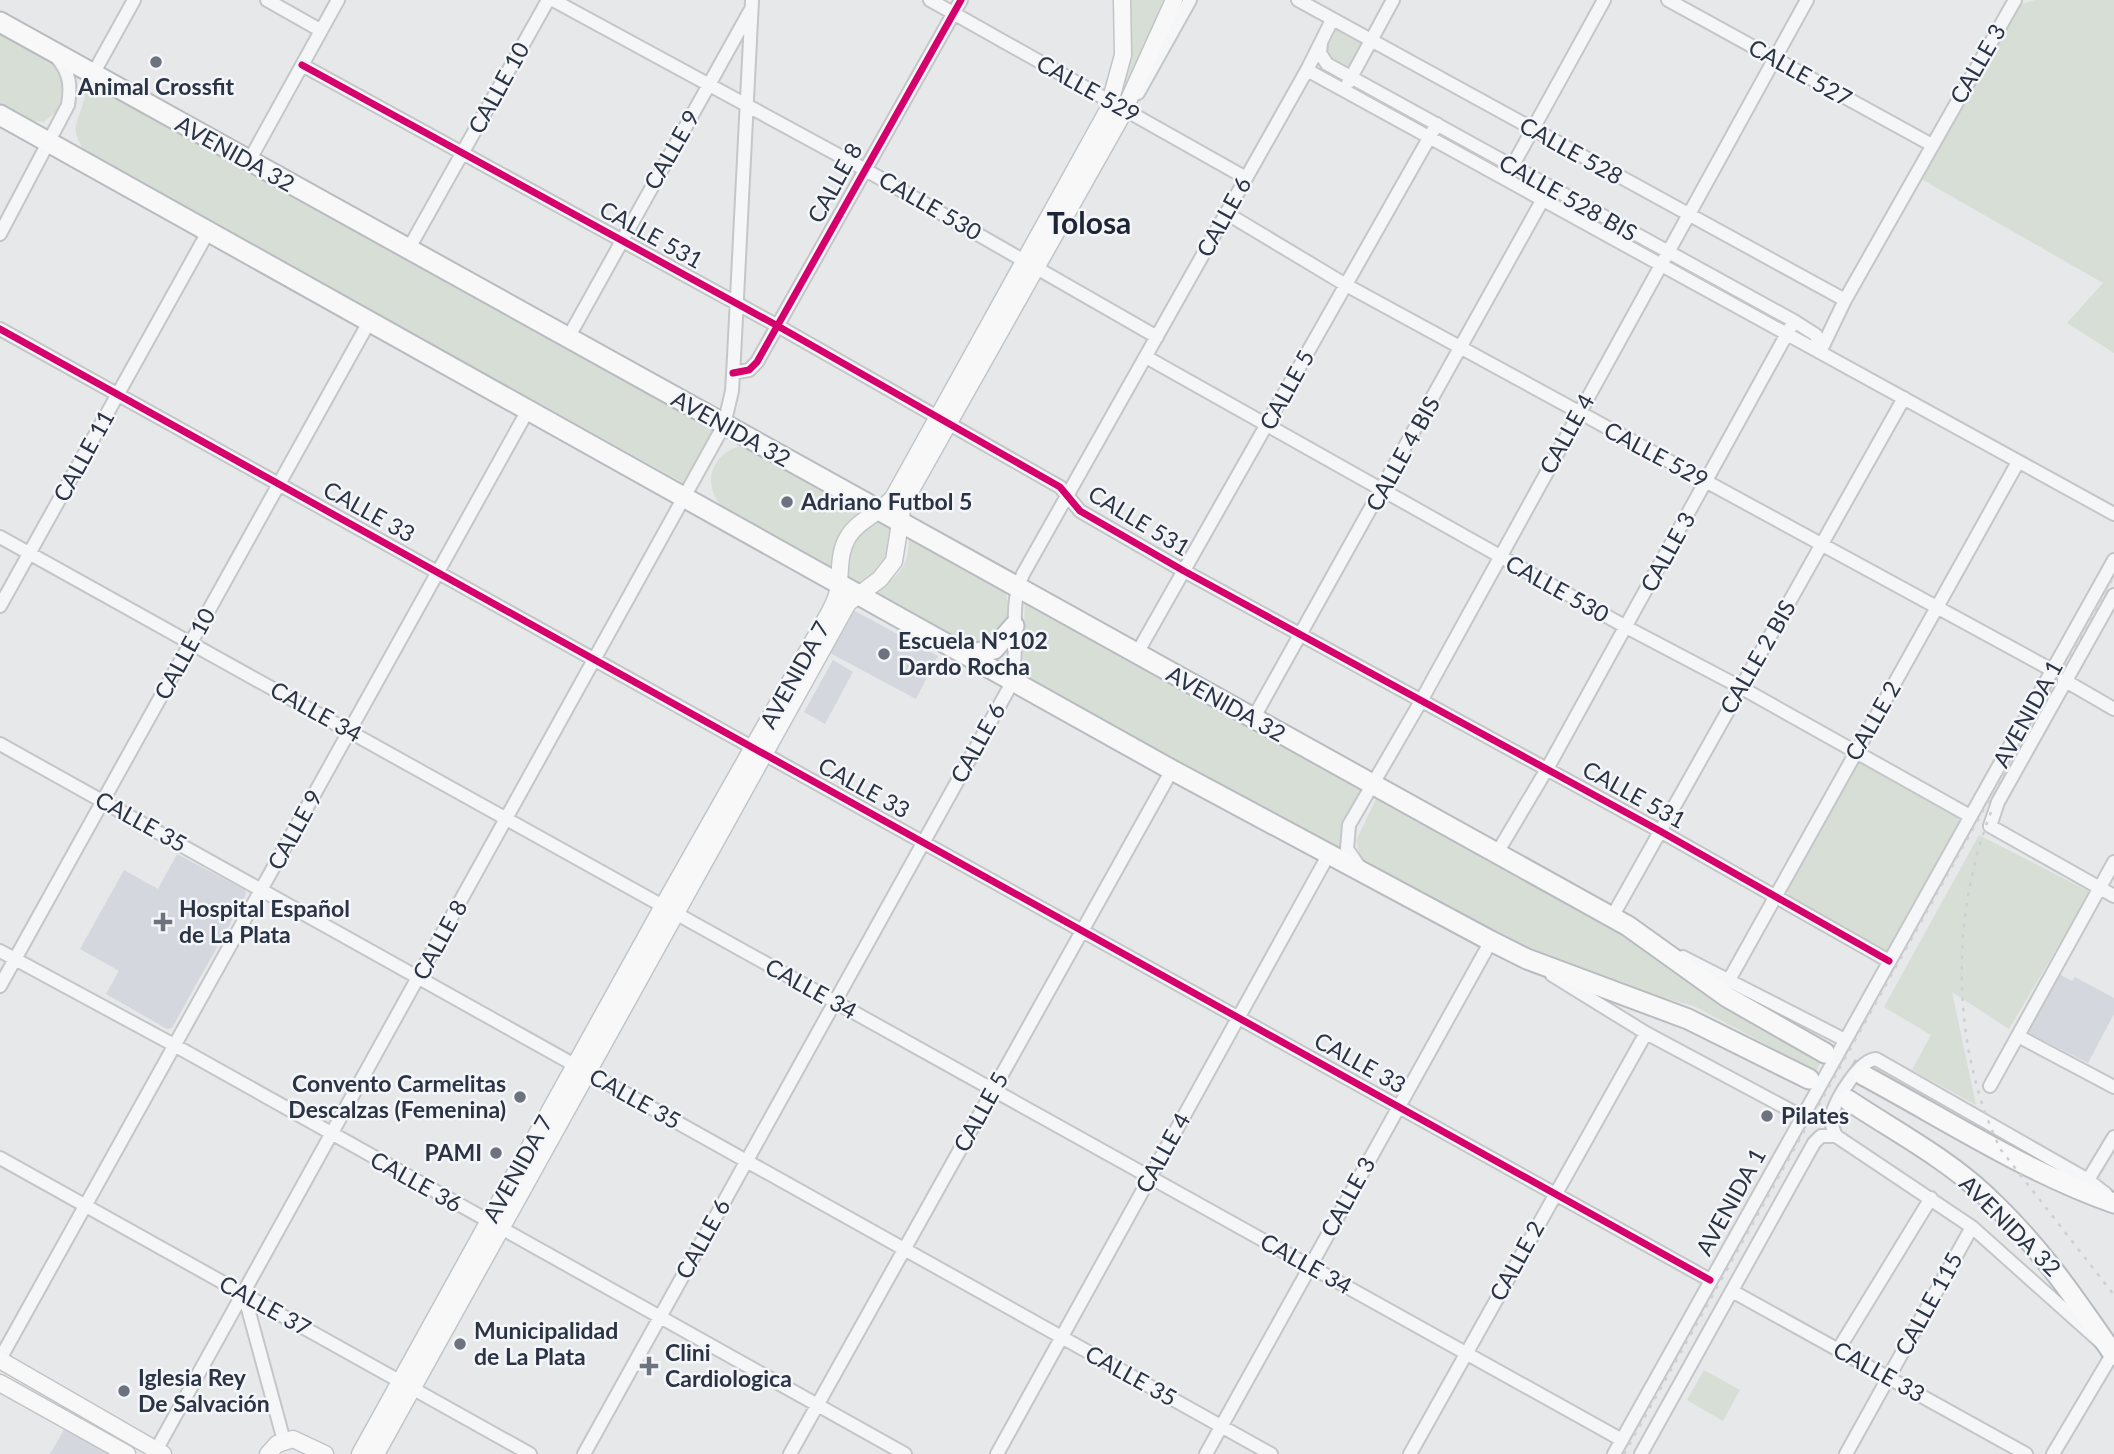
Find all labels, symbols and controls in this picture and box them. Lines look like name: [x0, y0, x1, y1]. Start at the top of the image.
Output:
street label: CALLE 3: [1943, 19, 2011, 108]
street label: CALLE 527: [1744, 32, 1857, 112]
street label: CALLE 10: [462, 37, 535, 138]
street label: CALLE 529: [1032, 48, 1145, 128]
marker: Animal Crossfit: [148, 54, 164, 70]
place label: Animal Crossfit: [77, 72, 235, 100]
street label: CALLE 9: [637, 105, 705, 194]
street label: AVENIDA 32: [171, 109, 300, 197]
street label: CALLE 528: [1515, 110, 1628, 190]
street label: CALLE 8: [801, 138, 867, 227]
street label: CALLE 528 BIS: [1495, 148, 1642, 247]
street label: CALLE 530: [874, 165, 987, 246]
street label: CALLE 6: [1190, 172, 1256, 261]
street label: CALLE 531: [595, 194, 708, 274]
district label: Tolosa: [1047, 204, 1131, 240]
street label: CALLE 5: [1253, 345, 1319, 434]
street label: AVENIDA 32: [667, 384, 796, 472]
street label: CALLE 4: [1533, 389, 1599, 478]
street label: CALLE 4 BIS: [1359, 391, 1445, 516]
street label: CALLE 11: [47, 405, 120, 506]
street label: CALLE 529: [1600, 415, 1713, 493]
street label: CALLE 33: [319, 475, 420, 548]
street label: CALLE 531: [1084, 479, 1195, 561]
place label: Adriano Futbol 5: [800, 487, 972, 515]
marker: Adriano Futbol 5: [779, 494, 795, 510]
street label: CALLE 3: [1634, 507, 1700, 596]
street label: CALLE 530: [1501, 548, 1614, 628]
street label: CALLE 2 BIS: [1713, 595, 1801, 718]
street label: CALLE 10: [148, 603, 221, 704]
street label: AVENIDA 7: [753, 616, 835, 733]
place label: Escuela N°102 Dardo Rocha: [898, 626, 1048, 680]
marker: Escuela N°102 Dardo Rocha: [876, 646, 892, 662]
street label: AVENIDA 1: [1986, 655, 2068, 772]
street label: AVENIDA 32: [1162, 659, 1291, 747]
street label: CALLE 34: [266, 675, 367, 748]
street label: CALLE 2: [1838, 676, 1906, 765]
street label: CALLE 6: [944, 698, 1010, 787]
street label: CALLE 33: [814, 751, 915, 824]
street label: CALLE 531: [1578, 754, 1691, 834]
street label: CALLE 35: [91, 785, 192, 858]
street label: CALLE 9: [261, 785, 327, 874]
place label: Hospital Español de La Plata: [179, 894, 350, 948]
street label: CALLE 8: [406, 895, 472, 984]
marker: Hospital Español de La Plata: [153, 912, 173, 932]
street label: CALLE 34: [761, 952, 862, 1025]
street label: CALLE 33: [1310, 1026, 1411, 1099]
street label: CALLE 35: [585, 1062, 686, 1135]
street label: CALLE 5: [947, 1067, 1013, 1156]
place label: Convento Carmelitas Descalzas (Femenina): [288, 1069, 506, 1123]
marker: Convento Carmelitas Descalzas (Femenina): [512, 1089, 528, 1105]
place label: Pilates: [1781, 1101, 1849, 1129]
street label: CALLE 4: [1129, 1108, 1195, 1197]
marker: Pilates: [1759, 1108, 1775, 1124]
street label: AVENIDA 7: [476, 1110, 558, 1227]
place label: PAMI: [424, 1138, 482, 1166]
street label: AVENIDA 1: [1689, 1143, 1771, 1260]
street label: CALLE 36: [366, 1145, 467, 1218]
marker: PAMI: [488, 1145, 504, 1161]
street label: CALLE 3: [1314, 1152, 1380, 1241]
street label: AVENIDA 32: [1954, 1169, 2067, 1282]
street label: CALLE 6: [669, 1194, 735, 1283]
street label: CALLE 2: [1483, 1216, 1549, 1305]
street label: CALLE 34: [1256, 1227, 1357, 1300]
street label: CALLE 115: [1888, 1247, 1968, 1360]
street label: CALLE 37: [215, 1269, 316, 1342]
place label: Municipalidad de La Plata: [474, 1316, 618, 1370]
street label: CALLE 33: [1829, 1335, 1930, 1408]
marker: Municipalidad de La Plata: [452, 1336, 468, 1352]
place label: Clini Cardiologica: [665, 1338, 792, 1392]
street label: CALLE 35: [1081, 1339, 1182, 1412]
marker: Clini Cardiologica: [639, 1356, 659, 1376]
place label: Iglesia Rey De Salvación: [138, 1363, 270, 1417]
marker: Iglesia Rey De Salvación: [116, 1383, 132, 1399]

